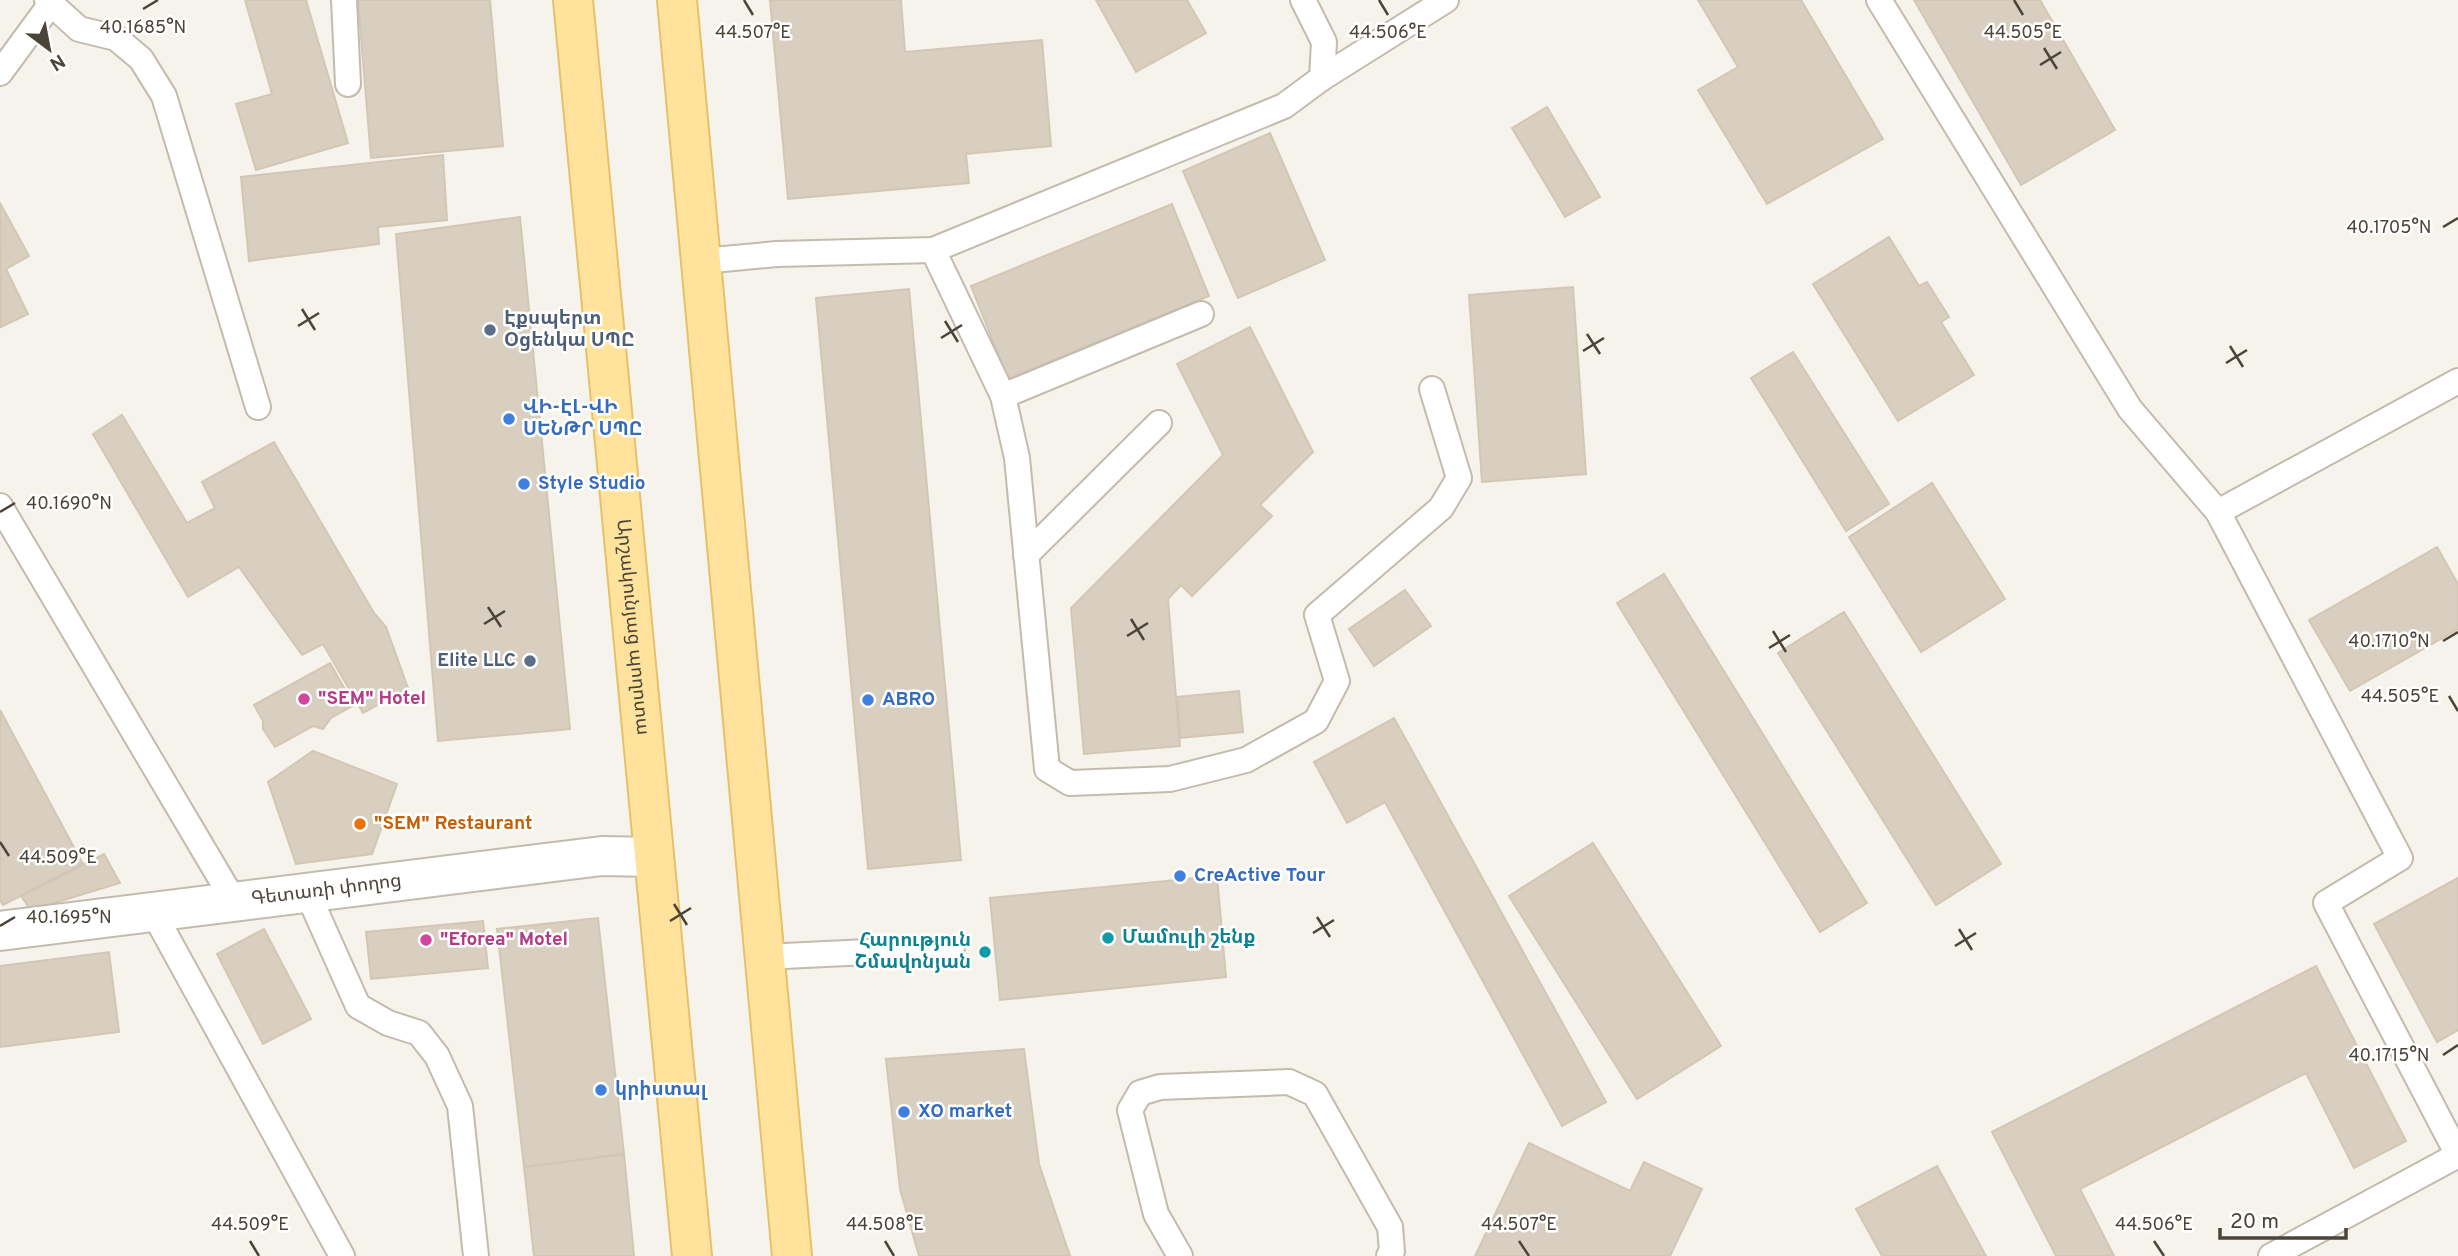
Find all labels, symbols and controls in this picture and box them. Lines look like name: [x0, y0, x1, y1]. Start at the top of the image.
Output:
north arrow: [14, 14, 84, 84]
text: 40.1685°N: [100, 17, 186, 40]
text: 44.507°E: [715, 22, 791, 45]
text: 44.506°E: [1349, 22, 1427, 45]
text: 44.505°E: [1984, 22, 2062, 45]
text: N: [45, 48, 69, 76]
text: 40.1705°N: [2346, 217, 2432, 240]
place label: Էքսպերտ Օցենկա ՍՊԸ: [504, 307, 635, 353]
marker: Էքսպերտ Օցենկա ՍՊԸ: [482, 322, 498, 338]
place label: ՎԻ-ԷԼ-ՎԻ ՍԵՆԹՐ ՍՊԸ: [523, 396, 642, 442]
marker: ՎԻ-ԷԼ-ՎԻ ՍԵՆԹՐ ՍՊԸ: [501, 411, 517, 427]
place label: Style Studio: [538, 472, 646, 496]
marker: Style Studio: [516, 476, 532, 492]
text: 40.1690°N: [26, 493, 112, 516]
street label: Արշակունյաց պողոտա: [610, 518, 655, 736]
text: 40.1710°N: [2348, 631, 2430, 654]
place label: Elite LLC: [437, 649, 516, 673]
marker: Elite LLC: [522, 653, 538, 669]
text: 44.505°E: [2361, 686, 2439, 709]
place label: "SEM" Hotel: [318, 687, 426, 711]
place label: ABRO: [882, 688, 935, 712]
marker: "SEM" Hotel: [296, 691, 312, 707]
marker: ABRO: [860, 692, 876, 708]
place label: "SEM" Restaurant: [374, 812, 532, 836]
marker: "SEM" Restaurant: [352, 816, 368, 832]
text: 44.509°E: [19, 847, 97, 870]
place label: CreActive Tour: [1194, 864, 1326, 888]
marker: CreActive Tour: [1172, 868, 1188, 884]
street label: Գետառի փողոց: [250, 869, 403, 912]
text: 40.1695°N: [26, 907, 112, 930]
place label: Մամուլի շենք: [1122, 926, 1256, 950]
place label: "Eforea" Motel: [440, 928, 568, 952]
place label: Հարություն Շմավոնյան: [854, 929, 971, 975]
marker: Մամուլի շենք: [1100, 930, 1116, 946]
marker: "Eforea" Motel: [418, 932, 434, 948]
marker: Հարություն Շմավոնյան: [977, 944, 993, 960]
text: 40.1715°N: [2348, 1045, 2430, 1068]
place label: կրիստալ: [615, 1078, 708, 1102]
marker: կրիստալ: [593, 1082, 609, 1098]
place label: XO market: [918, 1100, 1012, 1124]
marker: XO market: [896, 1104, 912, 1120]
scale bar: [2220, 1196, 2346, 1240]
text: 20 m: [2230, 1209, 2279, 1236]
text: 44.509°E: [211, 1214, 289, 1237]
text: 44.508°E: [846, 1214, 924, 1237]
text: 44.507°E: [1481, 1214, 1557, 1237]
text: 44.506°E: [2115, 1214, 2193, 1237]

